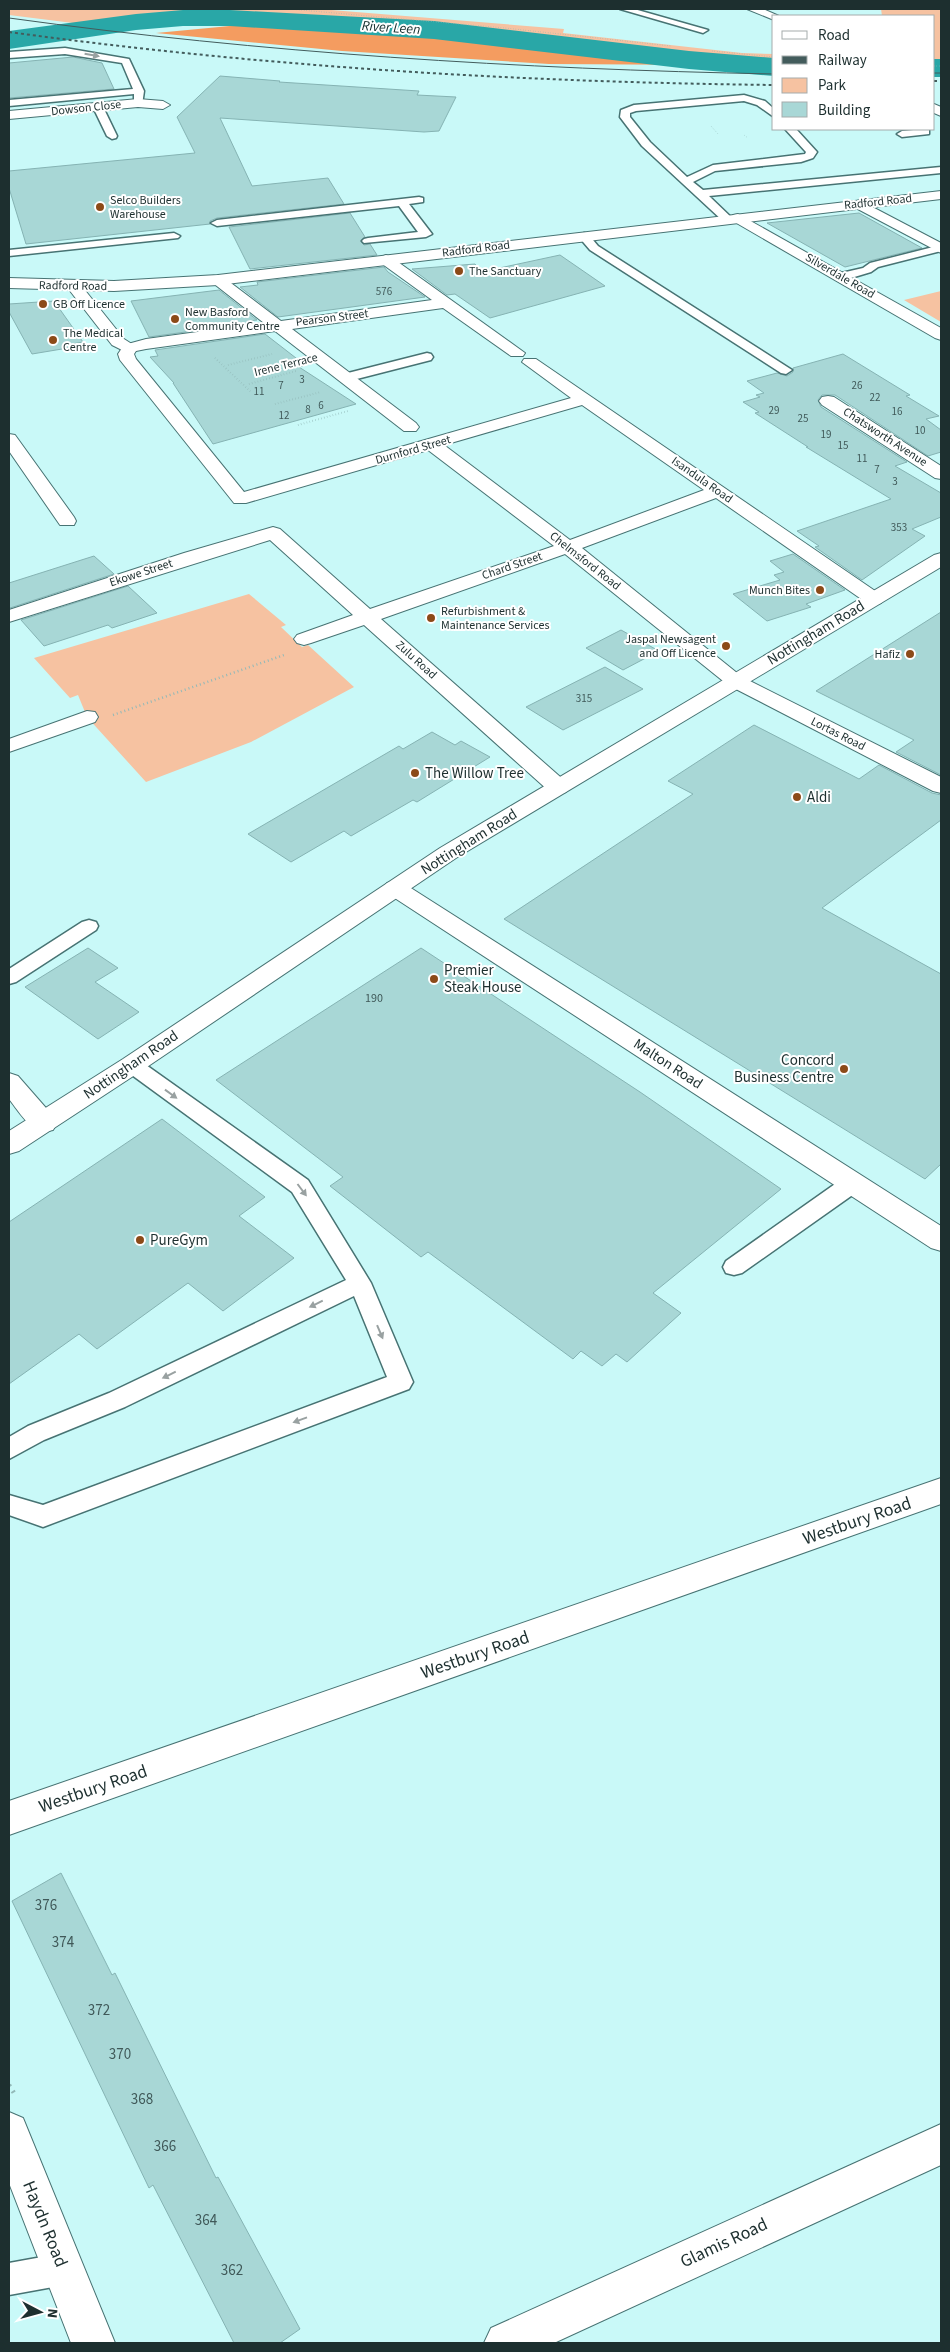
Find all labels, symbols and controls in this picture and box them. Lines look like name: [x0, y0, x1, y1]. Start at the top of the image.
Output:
legend: [772, 15, 935, 130]
water label: River Leen: [361, 16, 421, 40]
text: Road: [818, 25, 850, 46]
text: Railway: [818, 50, 867, 71]
one-way arrow: [84, 52, 100, 60]
text: Park: [818, 75, 847, 96]
street label: Dowson Close: [50, 96, 122, 120]
text: Building: [818, 100, 871, 121]
street label: Radford Road: [843, 190, 913, 214]
place label: Selco Builders Warehouse: [110, 192, 181, 223]
marker: Selco Builders Warehouse: [94, 201, 106, 213]
street label: Radford Road: [441, 236, 511, 262]
street label: Silverdale Road: [802, 249, 878, 303]
place label: The Sanctuary: [469, 263, 542, 280]
marker: The Sanctuary: [453, 265, 465, 277]
street label: Radford Road: [39, 277, 107, 295]
house number: 576: [376, 284, 393, 299]
place label: GB Off Licence: [53, 296, 125, 313]
marker: GB Off Licence: [37, 298, 49, 310]
place label: New Basford Community Centre: [185, 304, 280, 335]
street label: Pearson Street: [295, 305, 369, 331]
marker: New Basford Community Centre: [169, 313, 181, 325]
place label: The Medical Centre: [63, 325, 123, 356]
marker: The Medical Centre: [47, 334, 59, 346]
street label: Irene Terrace: [252, 349, 320, 381]
house number: 3: [299, 372, 305, 387]
house number: 7: [278, 378, 284, 393]
house number: 26: [852, 378, 863, 393]
house number: 11: [254, 384, 264, 399]
house number: 22: [870, 390, 880, 405]
house number: 6: [318, 398, 324, 413]
house number: 8: [305, 402, 311, 417]
house number: 29: [769, 403, 779, 418]
street label: Chatsworth Avenue: [840, 403, 931, 471]
house number: 16: [892, 404, 903, 419]
house number: 12: [279, 408, 289, 423]
house number: 25: [798, 411, 808, 426]
house number: 10: [915, 423, 925, 438]
house number: 19: [821, 427, 831, 442]
street label: Durnford Street: [373, 431, 453, 469]
house number: 15: [838, 438, 848, 453]
house number: 11: [857, 451, 867, 466]
street label: Isandula Road: [668, 453, 736, 507]
house number: 7: [874, 462, 880, 477]
house number: 3: [892, 474, 898, 489]
house number: 353: [891, 520, 907, 535]
street label: Chelmsford Road: [546, 528, 624, 594]
street label: Chard Street: [480, 548, 544, 584]
street label: Ekowe Street: [107, 555, 175, 591]
place label: Munch Bites: [749, 582, 810, 599]
marker: Munch Bites: [814, 584, 826, 596]
street label: Nottingham Road: [763, 596, 869, 670]
place label: Refurbishment & Maintenance Services: [441, 603, 549, 634]
marker: Refurbishment & Maintenance Services: [425, 612, 437, 624]
place label: Jaspal Newsagent and Off Licence: [625, 631, 716, 662]
street label: Zulu Road: [392, 637, 440, 683]
marker: Jaspal Newsagent and Off Licence: [720, 640, 732, 652]
place label: Hafiz: [875, 646, 900, 663]
marker: Hafiz: [904, 648, 916, 660]
house number: 315: [576, 691, 592, 706]
street label: Lortas Road: [808, 713, 868, 755]
place label: The Willow Tree: [425, 763, 524, 784]
marker: The Willow Tree: [409, 767, 421, 779]
place label: Aldi: [807, 787, 831, 808]
marker: Aldi: [791, 791, 803, 803]
street label: Nottingham Road: [417, 804, 521, 880]
place label: Premier Steak House: [444, 960, 522, 998]
marker: Premier Steak House: [428, 973, 440, 985]
house number: 190: [365, 990, 383, 1007]
street label: Nottingham Road: [79, 1025, 183, 1105]
street label: Malton Road: [629, 1034, 707, 1094]
place label: Concord Business Centre: [734, 1050, 834, 1088]
marker: Concord Business Centre: [838, 1063, 850, 1075]
one-way arrow: [165, 1089, 178, 1099]
one-way arrow: [296, 1183, 307, 1196]
place label: PureGym: [150, 1230, 208, 1251]
marker: PureGym: [134, 1234, 146, 1246]
one-way arrow: [309, 1301, 323, 1309]
one-way arrow: [376, 1325, 384, 1340]
one-way arrow: [162, 1370, 177, 1379]
one-way arrow: [292, 1417, 307, 1424]
street label: Westbury Road: [799, 1491, 915, 1551]
street label: Westbury Road: [417, 1625, 533, 1685]
street label: Westbury Road: [35, 1759, 151, 1819]
house number: 376: [35, 1895, 57, 1916]
house number: 374: [52, 1932, 75, 1953]
house number: 372: [88, 2000, 110, 2021]
house number: 370: [109, 2044, 131, 2065]
house number: 368: [131, 2089, 153, 2110]
house number: 366: [154, 2136, 176, 2157]
street label: Haydn Road: [16, 2177, 74, 2271]
house number: 364: [195, 2210, 218, 2231]
street label: Glamis Road: [676, 2212, 772, 2274]
house number: 362: [221, 2260, 243, 2281]
north arrow: [15, 2287, 65, 2337]
text: N: [42, 2308, 62, 2319]

